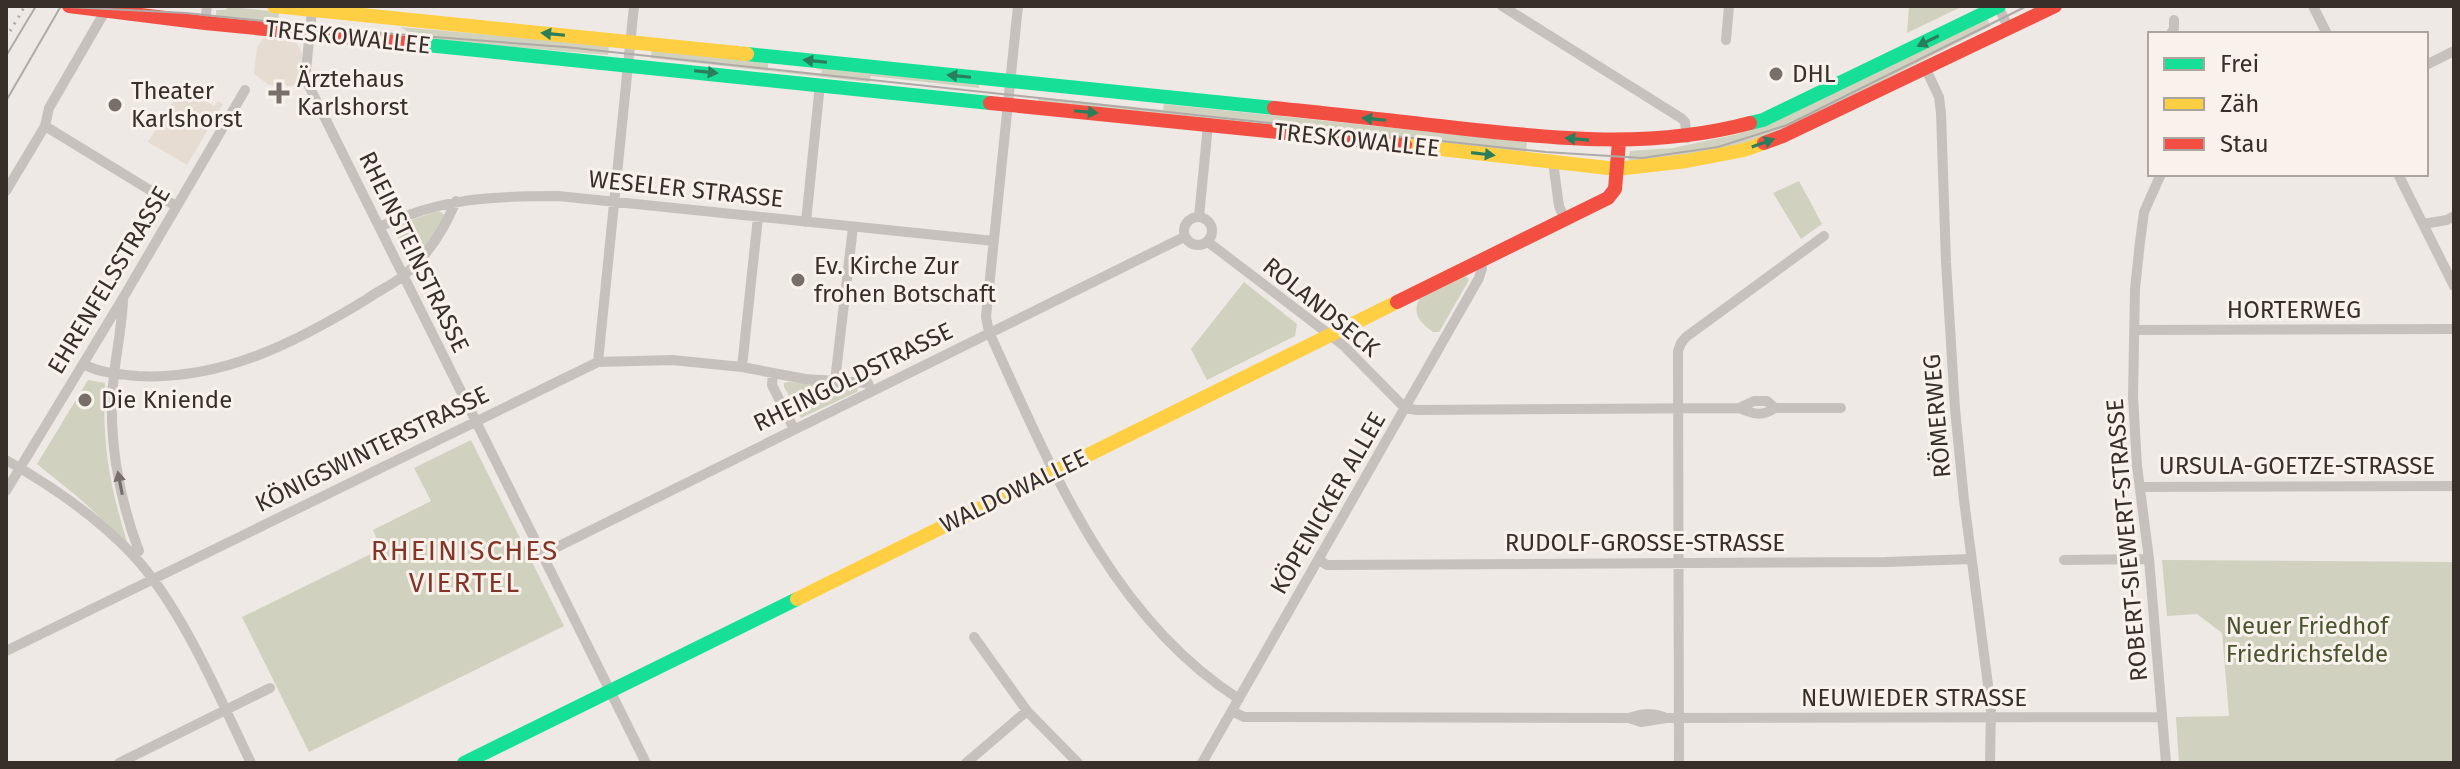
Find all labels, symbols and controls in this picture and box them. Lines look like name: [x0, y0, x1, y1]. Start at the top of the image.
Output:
street label: TRESKOWALLEE: [264, 14, 432, 60]
one-way arrow: [540, 28, 565, 41]
legend: [2148, 32, 2428, 176]
one-way arrow: [1917, 34, 1940, 48]
text: Frei: [2220, 50, 2259, 78]
one-way arrow: [802, 54, 827, 67]
place label: DHL: [1792, 60, 1836, 88]
place label: Ärztehaus Karlshorst: [297, 65, 409, 121]
marker: DHL: [1767, 65, 1785, 83]
one-way arrow: [694, 66, 719, 79]
one-way arrow: [947, 69, 972, 82]
place label: Theater Karlshorst: [131, 77, 243, 133]
marker: Ärztehaus Karlshorst: [268, 82, 290, 104]
text: Zäh: [2220, 90, 2259, 118]
marker: Theater Karlshorst: [106, 96, 124, 114]
one-way arrow: [1074, 105, 1099, 118]
one-way arrow: [1361, 112, 1386, 125]
street label: TRESKOWALLEE: [1273, 117, 1441, 163]
text: Stau: [2220, 130, 2269, 158]
one-way arrow: [1564, 132, 1589, 145]
one-way arrow: [1751, 137, 1775, 149]
street label: RHEINSTEINSTRASSE: [353, 147, 475, 357]
one-way arrow: [1471, 148, 1496, 161]
street label: WESELER STRASSE: [587, 165, 785, 213]
street label: EHRENFELSSTRASSE: [42, 181, 176, 379]
place label: Ev. Kirche Zur frohen Botschaft: [814, 252, 996, 308]
street label: ROLANDSECK: [1257, 252, 1386, 363]
marker: Ev. Kirche Zur frohen Botschaft: [789, 271, 807, 289]
street label: HORTERWEG: [2227, 296, 2361, 324]
street label: RHEINGOLDSTRASSE: [749, 317, 957, 437]
street label: RÖMERWEG: [1918, 353, 1956, 479]
street label: KÖNIGSWINTERSTRASSE: [250, 380, 494, 518]
place label: Die Kniende: [101, 386, 232, 414]
marker: Die Kniende: [76, 391, 94, 409]
street label: ROBERT-SIEWERT-STRASSE: [2101, 397, 2153, 683]
street label: KÖPENICKER ALLEE: [1265, 407, 1391, 599]
street label: WALDOWALLEE: [936, 443, 1092, 539]
street label: URSULA-GOETZE-STRASSE: [2159, 452, 2435, 480]
one-way arrow: [113, 470, 126, 495]
street label: RUDOLF-GROSSE-STRASSE: [1505, 529, 1785, 557]
district label: RHEINISCHES VIERTEL: [371, 534, 559, 599]
park label: Neuer Friedhof Friedrichsfelde: [2226, 612, 2390, 668]
street label: NEUWIEDER STRASSE: [1801, 684, 2027, 712]

